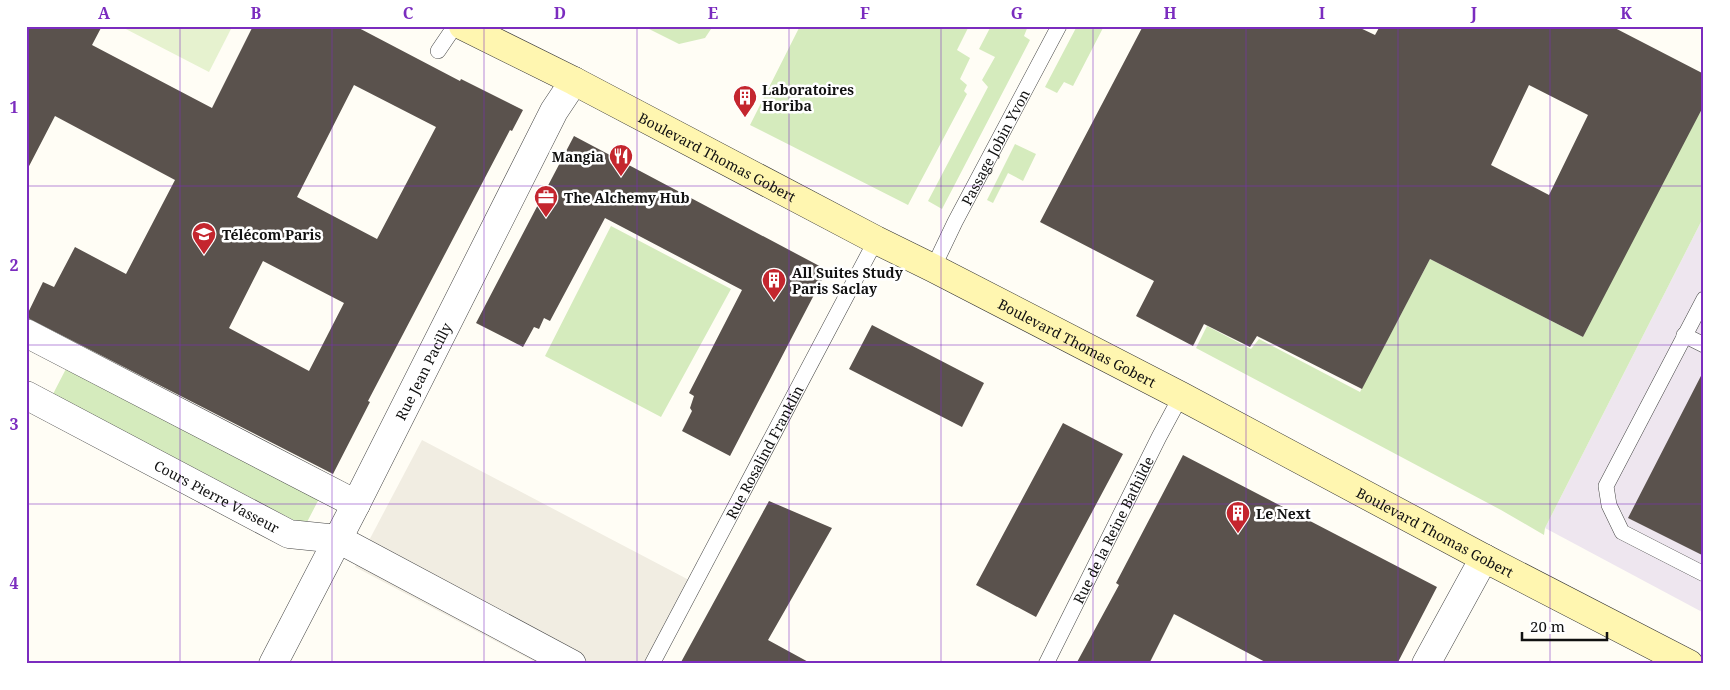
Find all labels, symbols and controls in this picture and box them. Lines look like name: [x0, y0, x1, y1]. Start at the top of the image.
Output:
text: A: [98, 2, 111, 24]
text: B: [251, 2, 262, 24]
text: C: [403, 2, 414, 24]
text: D: [554, 2, 566, 24]
text: E: [708, 2, 718, 24]
text: F: [860, 2, 870, 24]
text: G: [1011, 2, 1023, 24]
text: H: [1163, 2, 1177, 24]
text: I: [1319, 2, 1325, 24]
text: J: [1470, 2, 1478, 24]
text: K: [1620, 2, 1632, 24]
place label: Laboratoires Horiba: [762, 80, 854, 115]
building icon: Laboratoires Horiba: [732, 84, 758, 118]
street label: Passage Jobin Yvon: [956, 86, 1033, 208]
text: 1: [9, 96, 19, 118]
street label: Boulevard Thomas Gobert: [636, 107, 799, 206]
restaurant icon: Mangia: [608, 143, 634, 177]
place label: Mangia: [552, 147, 604, 166]
office icon: The Alchemy Hub: [533, 184, 559, 218]
place label: The Alchemy Hub: [564, 188, 689, 207]
school or university icon: Télécom Paris: [191, 221, 217, 255]
place label: Télécom Paris: [222, 225, 322, 244]
text: 2: [9, 254, 19, 276]
place label: All Suites Study Paris Saclay: [792, 263, 904, 298]
building icon: All Suites Study Paris Saclay: [761, 267, 787, 301]
street label: Boulevard Thomas Gobert: [995, 294, 1160, 391]
street label: Rue Jean Pacilly: [390, 319, 455, 423]
street label: Rue Rosalind Franklin: [721, 382, 807, 522]
text: 3: [9, 413, 19, 435]
street label: Rue de la Reine Bathilde: [1068, 453, 1157, 606]
street label: Cours Pierre Vasseur: [151, 455, 283, 537]
street label: Boulevard Thomas Gobert: [1353, 482, 1517, 581]
building icon: Le Next: [1225, 500, 1251, 534]
place label: Le Next: [1256, 504, 1311, 523]
text: 4: [9, 572, 19, 594]
scale bar: [1522, 610, 1608, 642]
text: 20 m: [1530, 616, 1565, 636]

